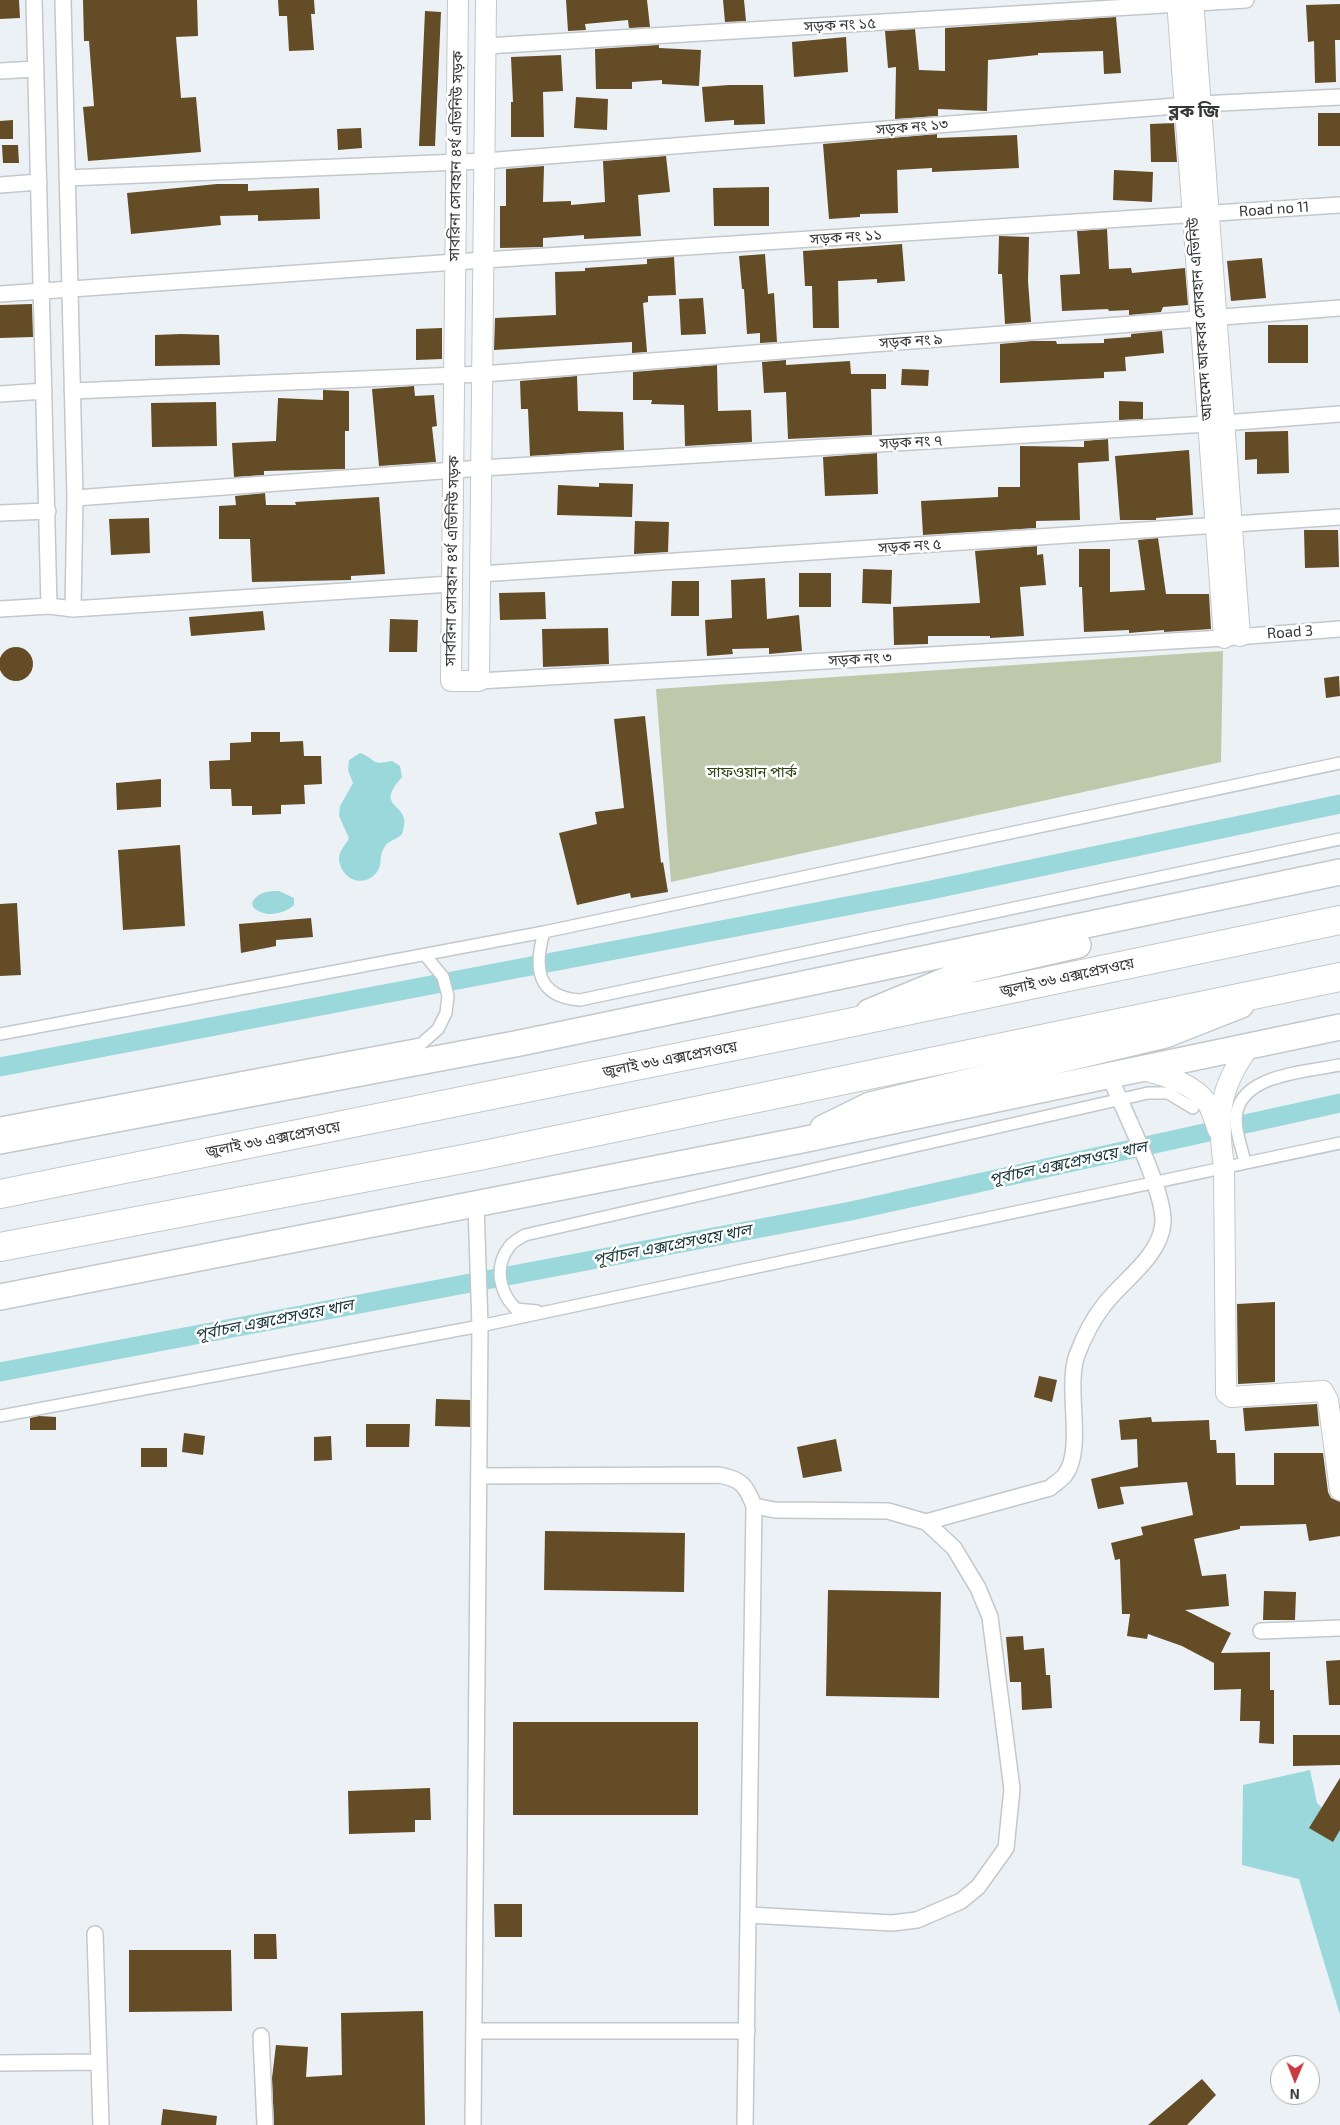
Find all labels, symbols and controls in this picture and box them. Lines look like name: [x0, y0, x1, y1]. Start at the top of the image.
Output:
street label: সড়ক নং ১৫: [803, 14, 877, 36]
street label: সাবরিনা সোবহান ৪র্থ এভিনিউ সড়ক: [445, 51, 467, 261]
district label: ব্লক জি: [1169, 100, 1219, 122]
street label: সড়ক নং ১৩: [875, 115, 949, 139]
street label: Road no 11: [1238, 198, 1310, 220]
street label: আহমেদ আকবর সোবহান এভিনিউ: [1184, 217, 1216, 421]
street label: সড়ক নং ১১: [809, 226, 883, 248]
street label: সড়ক নং ৯: [879, 330, 943, 352]
street label: সড়ক নং ৭: [879, 431, 943, 453]
street label: সাবরিনা সোবহান ৪র্থ এভিনিউ সড়ক: [441, 456, 463, 666]
street label: সড়ক নং ৫: [878, 535, 942, 557]
street label: Road 3: [1266, 621, 1314, 643]
street label: সড়ক নং ৩: [828, 648, 892, 670]
park label: সাফওয়ান পার্ক: [707, 763, 797, 781]
street label: জুলাই ৩৬ এক্সপ্রেসওয়ে: [998, 954, 1136, 1000]
street label: জুলাই ৩৬ এক্সপ্রেসওয়ে: [601, 1037, 739, 1081]
street label: জুলাই ৩৬ এক্সপ্রেসওয়ে: [204, 1117, 342, 1161]
water label: পূর্বাচল এক্সপ্রেসওয়ে খাল: [987, 1137, 1149, 1189]
water label: পূর্বাচল এক্সপ্রেসওয়ে খাল: [591, 1220, 753, 1270]
water label: পূর্বাচল এক্সপ্রেসওয়ে খাল: [193, 1295, 355, 1345]
north arrow: [1270, 2055, 1320, 2105]
text: N: [1290, 2086, 1300, 2103]

